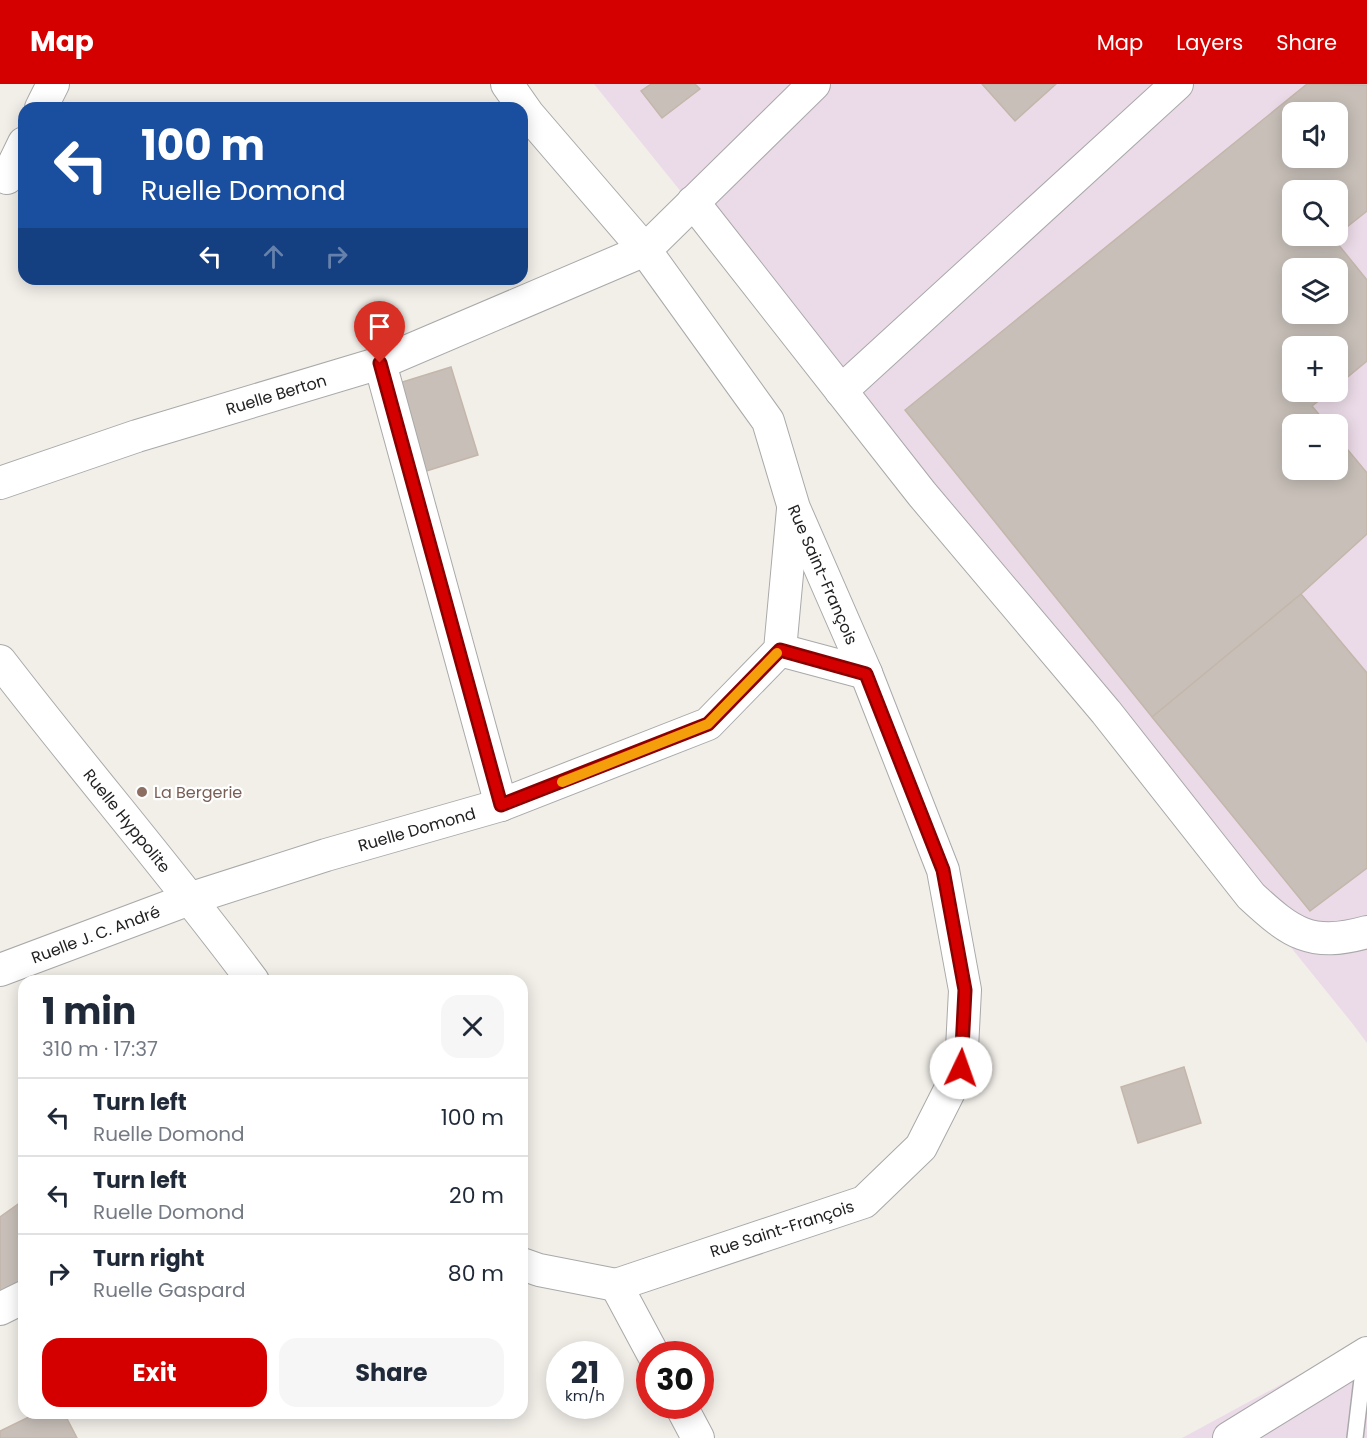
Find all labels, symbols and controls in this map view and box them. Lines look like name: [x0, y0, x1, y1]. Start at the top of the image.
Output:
text: Map: [30, 22, 94, 61]
text: Map: [1097, 28, 1143, 57]
text: Layers: [1176, 28, 1243, 57]
text: Share: [1276, 28, 1337, 57]
map controls: [1282, 102, 1348, 480]
button: sound: [1282, 102, 1348, 168]
text: 100 m: [141, 116, 265, 175]
icon: left: [42, 126, 120, 204]
text: Ruelle Domond: [141, 172, 346, 209]
button: search: [1282, 180, 1348, 246]
icon: left: [194, 240, 227, 273]
icon: ahead: [257, 240, 290, 273]
icon: right: [320, 240, 353, 273]
button: layers: [1282, 258, 1348, 324]
pin: [354, 301, 405, 363]
icon: arrive: [363, 310, 396, 343]
button: +: [1282, 336, 1348, 402]
street label: Ruelle Berton: [223, 368, 329, 420]
button: −: [1282, 414, 1348, 480]
street label: Rue Saint-François: [782, 501, 864, 648]
street label: Ruelle Hyppolite: [78, 764, 176, 877]
place label: La Bergerie: [154, 781, 242, 804]
marker: La Bergerie: [135, 785, 149, 799]
street label: Ruelle Domond: [355, 801, 478, 857]
street label: Ruelle J. C. André: [28, 900, 163, 969]
text: 1 min: [42, 986, 136, 1037]
button: close: [441, 995, 504, 1058]
text: 310 m · 17:37: [42, 1035, 158, 1063]
position arrow: [929, 1036, 993, 1100]
text: Turn left: [93, 1087, 187, 1118]
icon: left: [42, 1101, 75, 1134]
text: 100 m: [441, 1102, 504, 1133]
text: Ruelle Domond: [93, 1120, 245, 1148]
text: Turn left: [93, 1165, 187, 1196]
icon: left: [42, 1179, 75, 1212]
text: 20 m: [449, 1180, 504, 1211]
street label: Rue Saint-François: [707, 1195, 857, 1263]
text: Ruelle Domond: [93, 1198, 245, 1226]
text: Turn right: [93, 1243, 204, 1274]
icon: right: [42, 1257, 75, 1290]
text: 80 m: [448, 1258, 504, 1289]
text: Ruelle Gaspard: [93, 1276, 245, 1304]
button: Exit: [42, 1338, 267, 1407]
button: Share: [279, 1338, 504, 1407]
speed limit sign: 30: [636, 1341, 714, 1419]
text: 21: [571, 1351, 599, 1394]
text: km/h: [565, 1385, 605, 1406]

